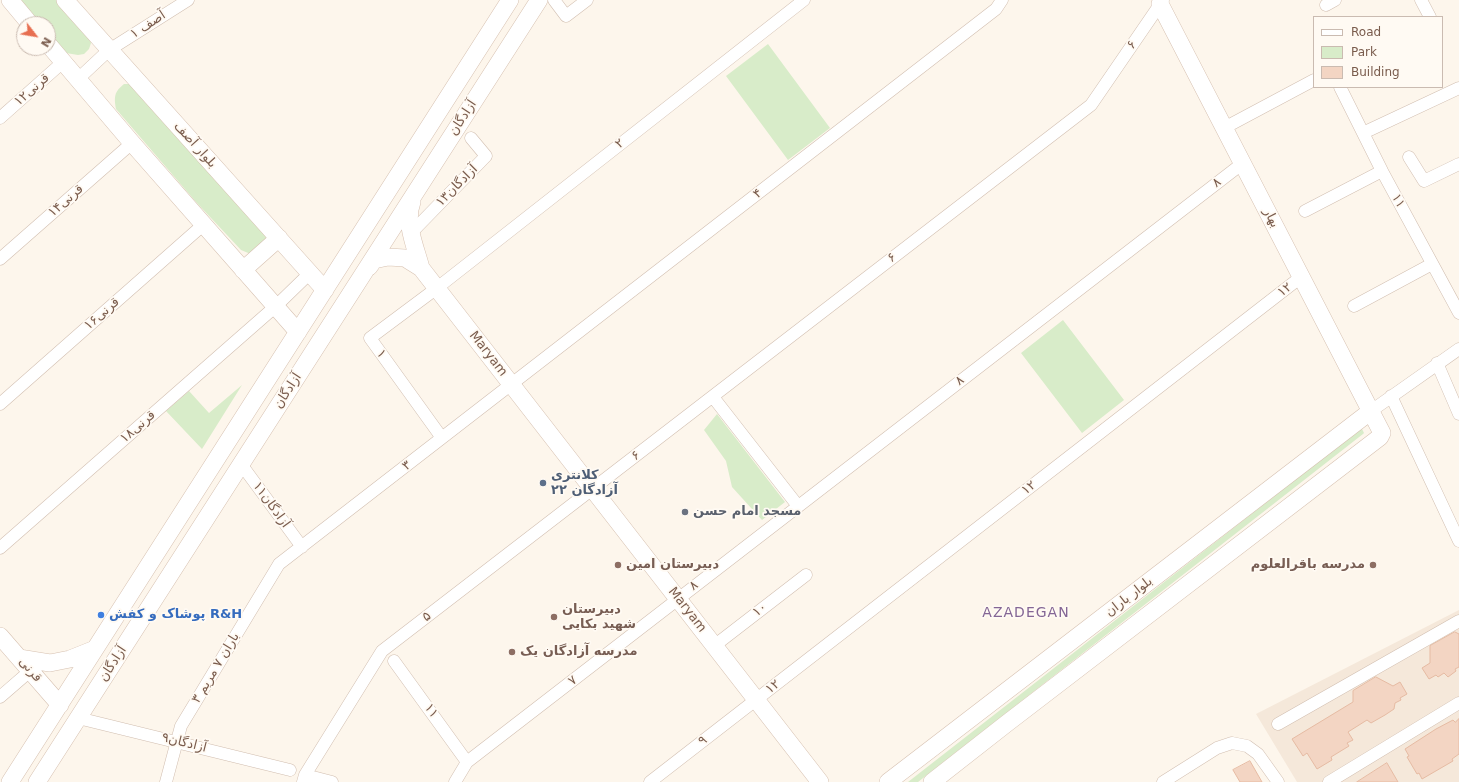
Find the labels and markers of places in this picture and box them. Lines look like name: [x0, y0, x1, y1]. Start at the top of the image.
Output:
place label: کلانتری ۲۲ آزادگان: [551, 468, 618, 499]
marker: کلانتری ۲۲ آزادگان: [538, 478, 548, 488]
place label: مسجد امام حسن: [693, 504, 801, 520]
marker: مسجد امام حسن: [680, 507, 690, 517]
place label: دبیرستان امین: [626, 557, 719, 573]
place label: مدرسه باقرالعلوم: [1251, 557, 1365, 573]
marker: دبیرستان امین: [613, 560, 623, 570]
marker: مدرسه باقرالعلوم: [1368, 560, 1378, 570]
place label: دبیرستان شهید بکایی: [562, 602, 636, 633]
place label: پوشاک و کفش R&H: [109, 607, 242, 623]
marker: پوشاک و کفش R&H: [96, 610, 106, 620]
marker: دبیرستان شهید بکایی: [549, 612, 559, 622]
place label: مدرسه آزادگان یک: [520, 644, 638, 660]
marker: مدرسه آزادگان یک: [507, 647, 517, 657]

